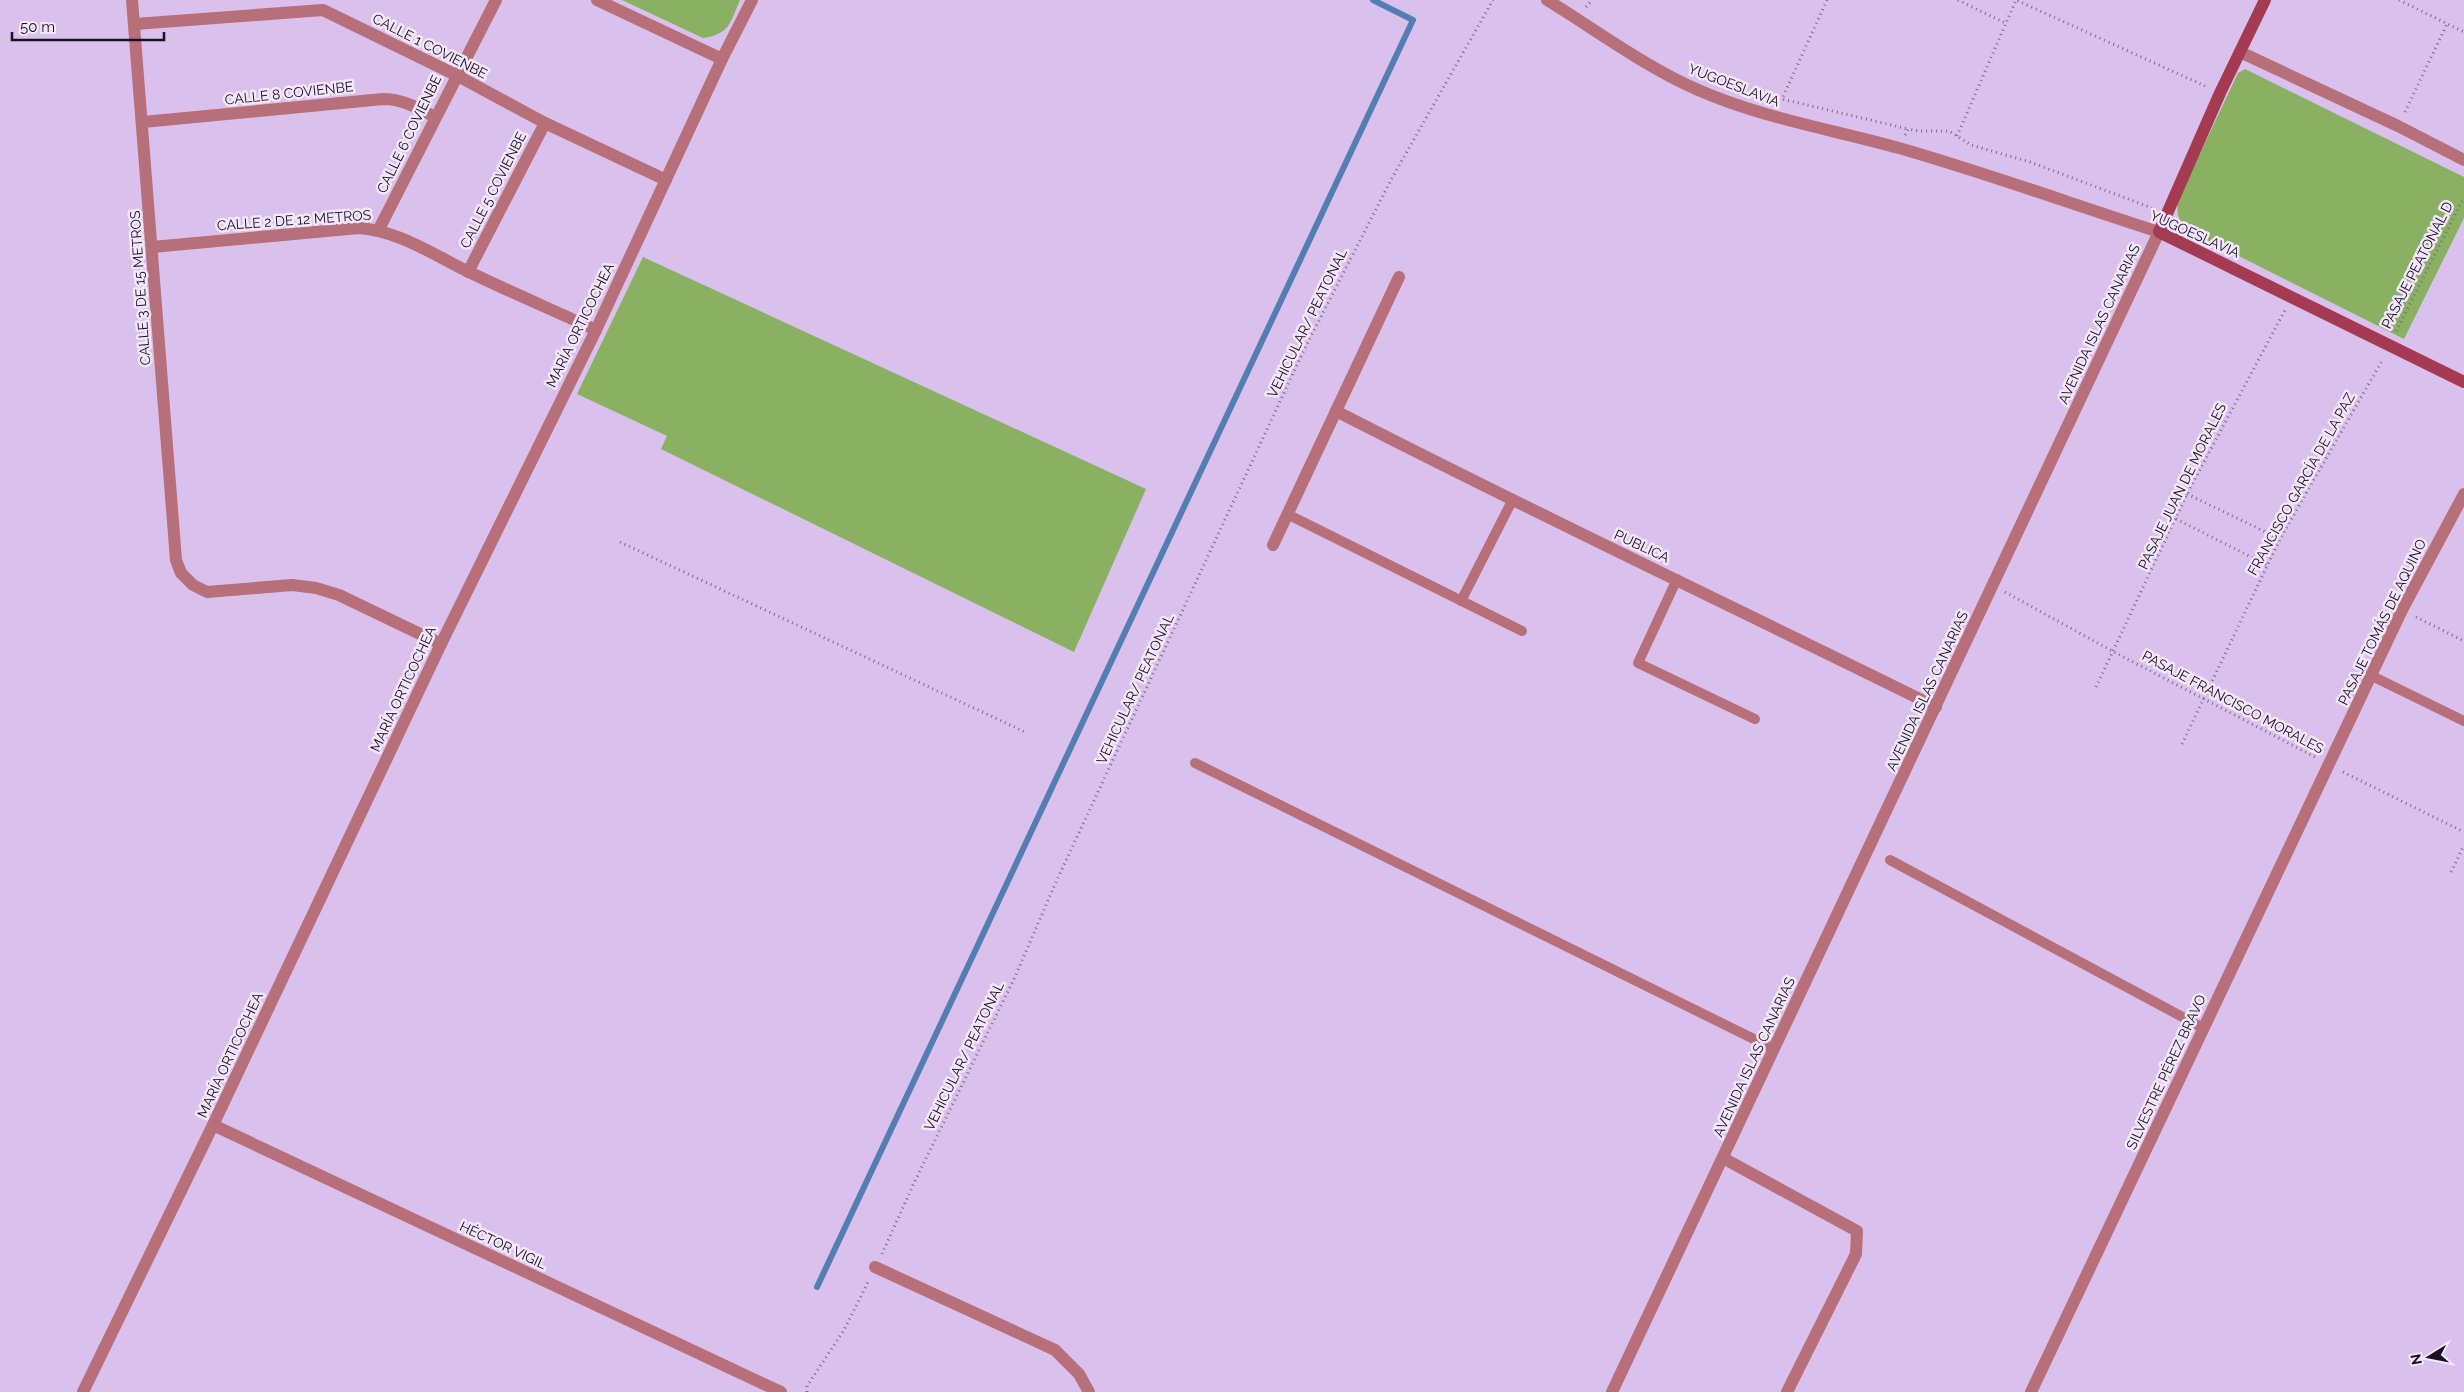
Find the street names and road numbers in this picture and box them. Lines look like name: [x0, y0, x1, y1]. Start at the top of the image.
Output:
street label: CALLE 1 COVIENBE: [370, 10, 490, 82]
street label: YUGOESLAVIA: [1686, 60, 1782, 110]
street label: CALLE 6 COVIENBE: [373, 72, 445, 196]
street label: CALLE 8 COVIENBE: [224, 78, 354, 108]
street label: CALLE 5 COVIENBE: [457, 129, 529, 251]
street label: PASAJE PEATONAL D: [2378, 199, 2456, 331]
street label: CALLE 2 DE 12 METROS: [216, 207, 372, 233]
street label: YUGOESLAVIA: [2148, 207, 2243, 261]
street label: CALLE 3 DE 15 METROS: [127, 210, 153, 366]
street label: AVENIDA ISLAS CANARIAS: [2055, 241, 2143, 406]
street label: VEHICULAR/ PEATONAL: [1264, 246, 1350, 400]
street label: MARÍA ORTICOCHEA: [542, 259, 617, 390]
street label: FRANCISCO GARCÍA DE LA PAZ: [2243, 389, 2358, 578]
street label: PASAJE JUAN DE MORALES: [2135, 400, 2229, 572]
street label: PUBLICA: [1612, 526, 1673, 566]
street label: PASAJE TOMÁS DE AQUINO: [2334, 536, 2429, 708]
street label: AVENIDA ISLAS CANARIAS: [1883, 608, 1971, 773]
street label: VEHICULAR/ PEATONAL: [1093, 611, 1177, 767]
street label: MARÍA ORTICOCHEA: [366, 623, 439, 754]
street label: PASAJE FRANCISCO MORALES: [2140, 647, 2327, 757]
street label: AVENIDA ISLAS CANARIAS: [1710, 974, 1798, 1139]
street label: VEHICULAR/ PEATONAL: [921, 979, 1007, 1133]
street label: MARÍA ORTICOCHEA: [193, 989, 266, 1120]
street label: SILVESTRE PÉREZ BRAVO: [2122, 992, 2209, 1152]
street label: HÉCTOR VIGIL: [457, 1217, 549, 1272]

